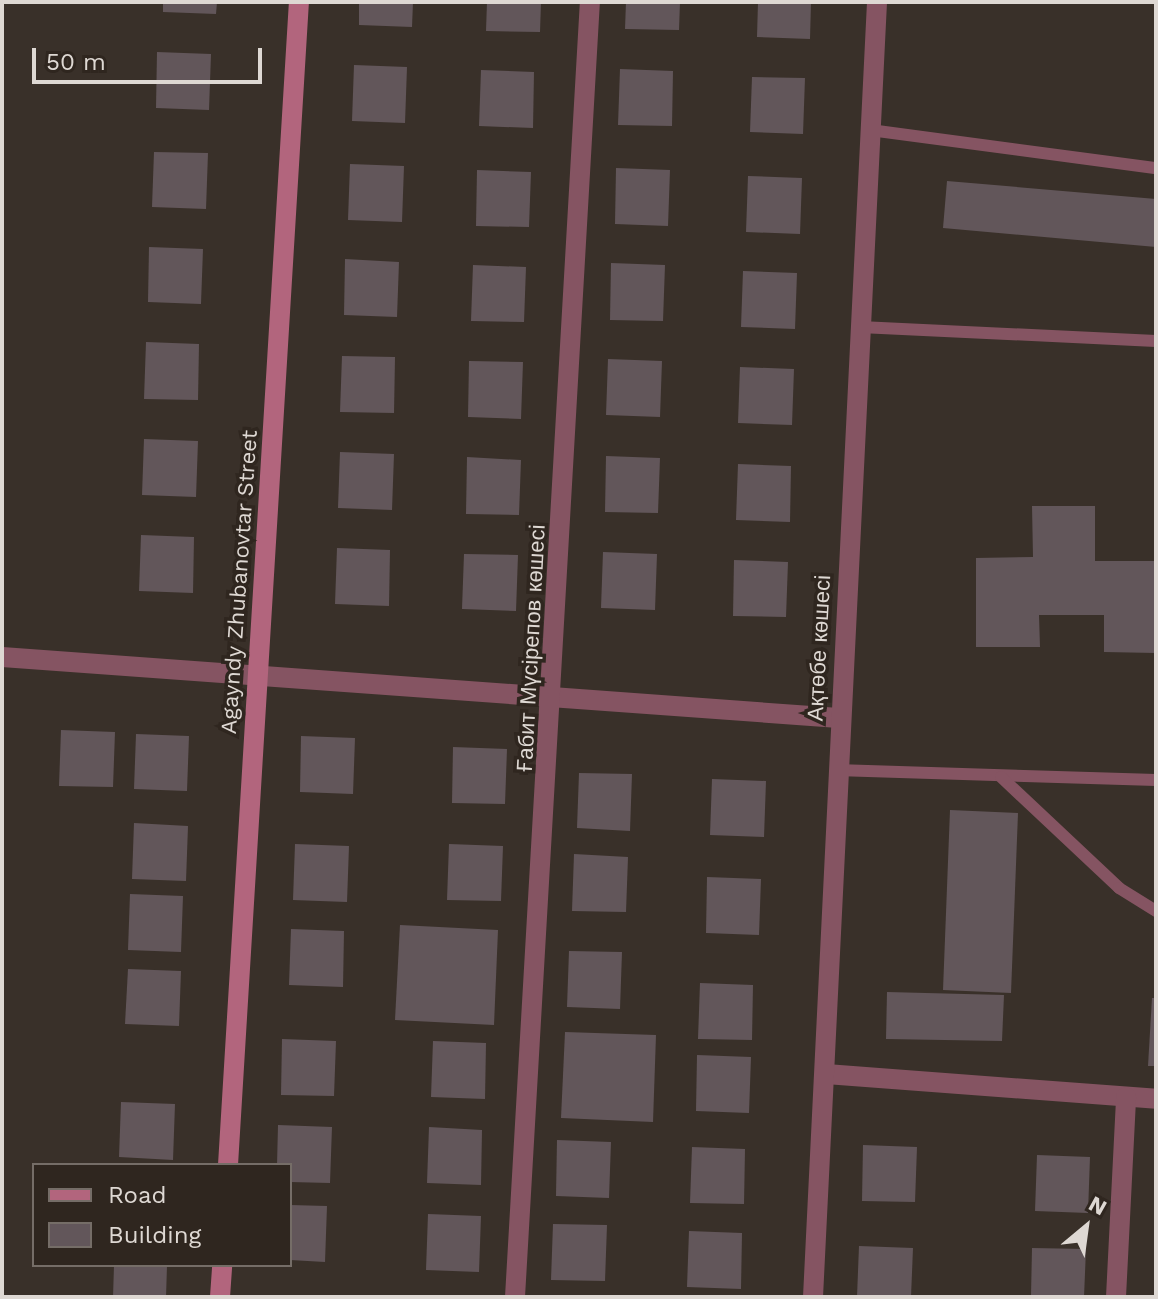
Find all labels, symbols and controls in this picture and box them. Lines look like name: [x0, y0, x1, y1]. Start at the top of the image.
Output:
scale bar: [36, 32, 266, 82]
text: 50 m: [46, 48, 106, 76]
street label: Agayndy Zhubanovtar Street: [215, 429, 263, 735]
street label: Ғабит Мүсірепов көшесі: [511, 524, 551, 772]
street label: Ақтөбе көшесі: [802, 574, 836, 722]
legend: [32, 1163, 292, 1267]
text: Road: [108, 1181, 167, 1209]
north arrow: [1046, 1187, 1126, 1267]
text: N: [1085, 1191, 1111, 1220]
text: Building: [108, 1221, 201, 1249]

